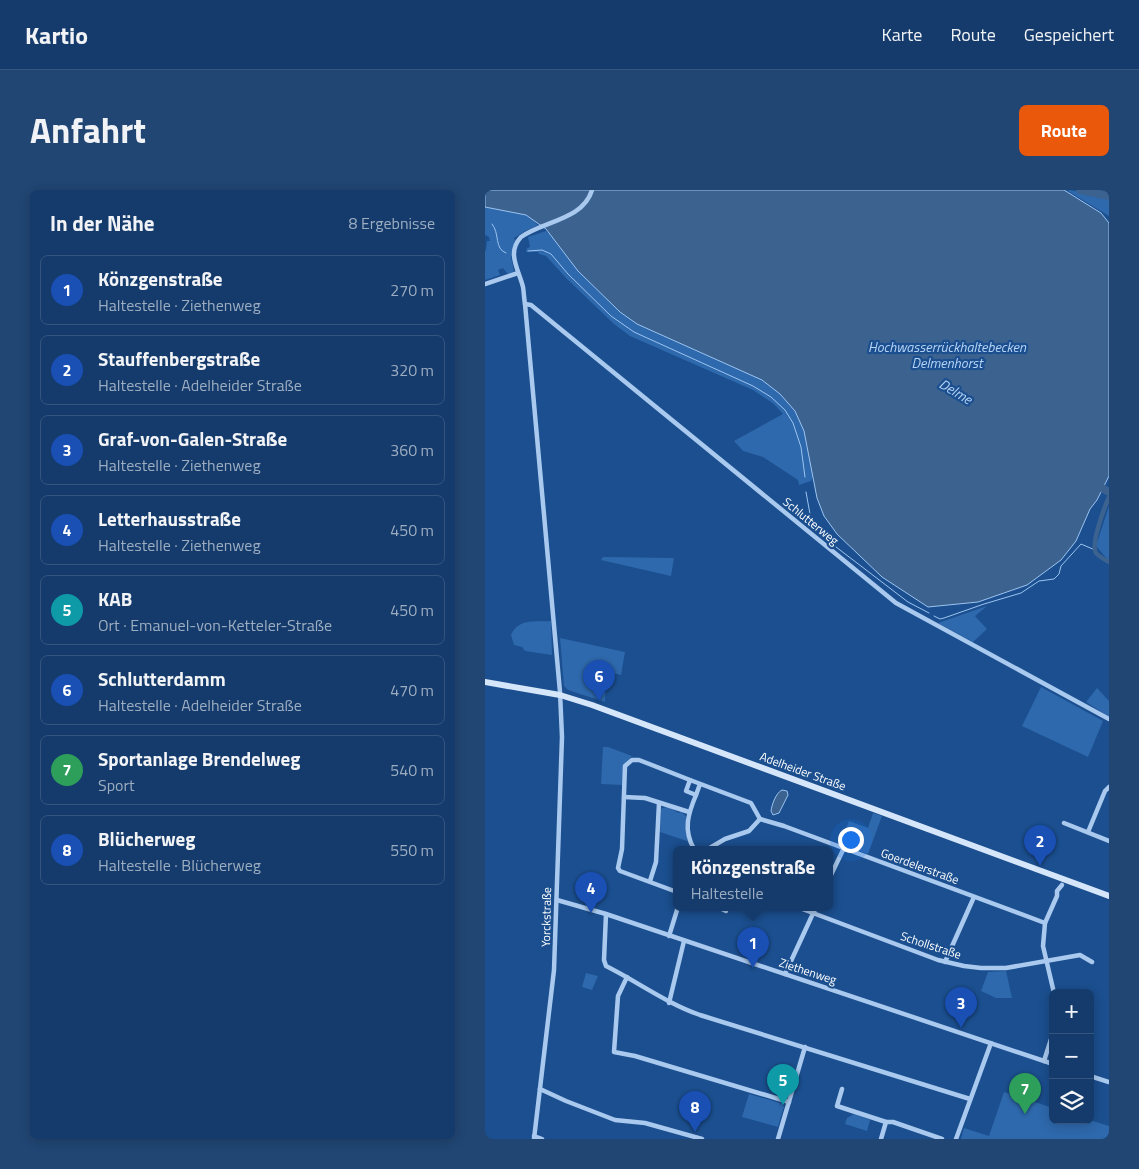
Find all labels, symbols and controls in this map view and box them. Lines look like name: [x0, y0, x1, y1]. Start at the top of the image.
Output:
text: Kartio: [25, 17, 88, 53]
text: Karte: [881, 21, 922, 48]
text: Route: [950, 21, 996, 48]
text: Gespeichert: [1024, 21, 1114, 48]
text: Anfahrt: [30, 103, 146, 157]
button: Route: [1019, 105, 1109, 156]
text: In der Nähe: [50, 207, 155, 239]
text: 8 Ergebnisse: [348, 211, 435, 235]
text: Könzgenstraße: [98, 264, 223, 293]
text: 1: [63, 278, 71, 302]
text: 270 m: [390, 278, 434, 302]
text: Haltestelle · Ziethenweg: [98, 293, 261, 317]
water label: Hochwasserrückhaltebecken Delmenhorst: [868, 336, 1027, 373]
text: Stauffenbergstraße: [98, 344, 260, 373]
text: 2: [63, 358, 71, 382]
text: 320 m: [390, 358, 434, 382]
text: Haltestelle · Adelheider Straße: [98, 373, 302, 397]
water label: Delme: [935, 373, 978, 410]
text: Graf-von-Galen-Straße: [98, 424, 287, 453]
text: 3: [63, 438, 71, 462]
text: 360 m: [390, 438, 434, 462]
text: Haltestelle · Ziethenweg: [98, 453, 261, 477]
street label: Schlutterweg: [779, 492, 843, 550]
text: Letterhausstraße: [98, 504, 241, 533]
text: 4: [63, 518, 71, 542]
text: 450 m: [390, 518, 434, 542]
text: Haltestelle · Ziethenweg: [98, 533, 261, 557]
text: KAB: [98, 584, 132, 613]
text: 5: [63, 598, 71, 622]
text: 450 m: [390, 598, 434, 622]
text: Ort · Emanuel-von-Ketteler-Straße: [98, 613, 332, 637]
pin: 6: [583, 660, 615, 701]
text: Schlutterdamm: [98, 664, 226, 693]
text: 6: [63, 678, 71, 702]
text: 470 m: [390, 678, 434, 702]
text: Haltestelle · Adelheider Straße: [98, 693, 302, 717]
text: Sportanlage Brendelweg: [98, 744, 300, 773]
street label: Adelheider Straße: [757, 747, 849, 795]
text: 7: [63, 758, 71, 782]
text: 540 m: [390, 758, 434, 782]
text: Sport: [98, 773, 135, 797]
text: Blücherweg: [98, 824, 195, 853]
pin: 2: [1024, 825, 1056, 866]
your location: [838, 827, 864, 853]
text: 8: [63, 838, 71, 862]
text: 550 m: [390, 838, 434, 862]
street label: Goerdelerstraße: [878, 843, 962, 889]
popup: [673, 846, 833, 911]
text: Könzgenstraße: [691, 852, 815, 881]
text: Haltestelle · Blücherweg: [98, 853, 261, 877]
pin: 4: [575, 872, 607, 913]
text: Haltestelle: [691, 881, 764, 905]
street label: Yorckstraße: [536, 887, 556, 947]
street label: Schollstraße: [898, 926, 964, 964]
pin: 1: [737, 927, 769, 968]
street label: Ziethenweg: [777, 953, 839, 989]
pin: 3: [945, 987, 977, 1028]
map controls: [1049, 989, 1094, 1124]
button: +: [1049, 989, 1094, 1034]
button: −: [1049, 1034, 1094, 1079]
pin: 5: [767, 1064, 799, 1105]
pin: 7: [1009, 1073, 1041, 1114]
button: layers: [1049, 1079, 1094, 1124]
pin: 8: [679, 1091, 711, 1132]

